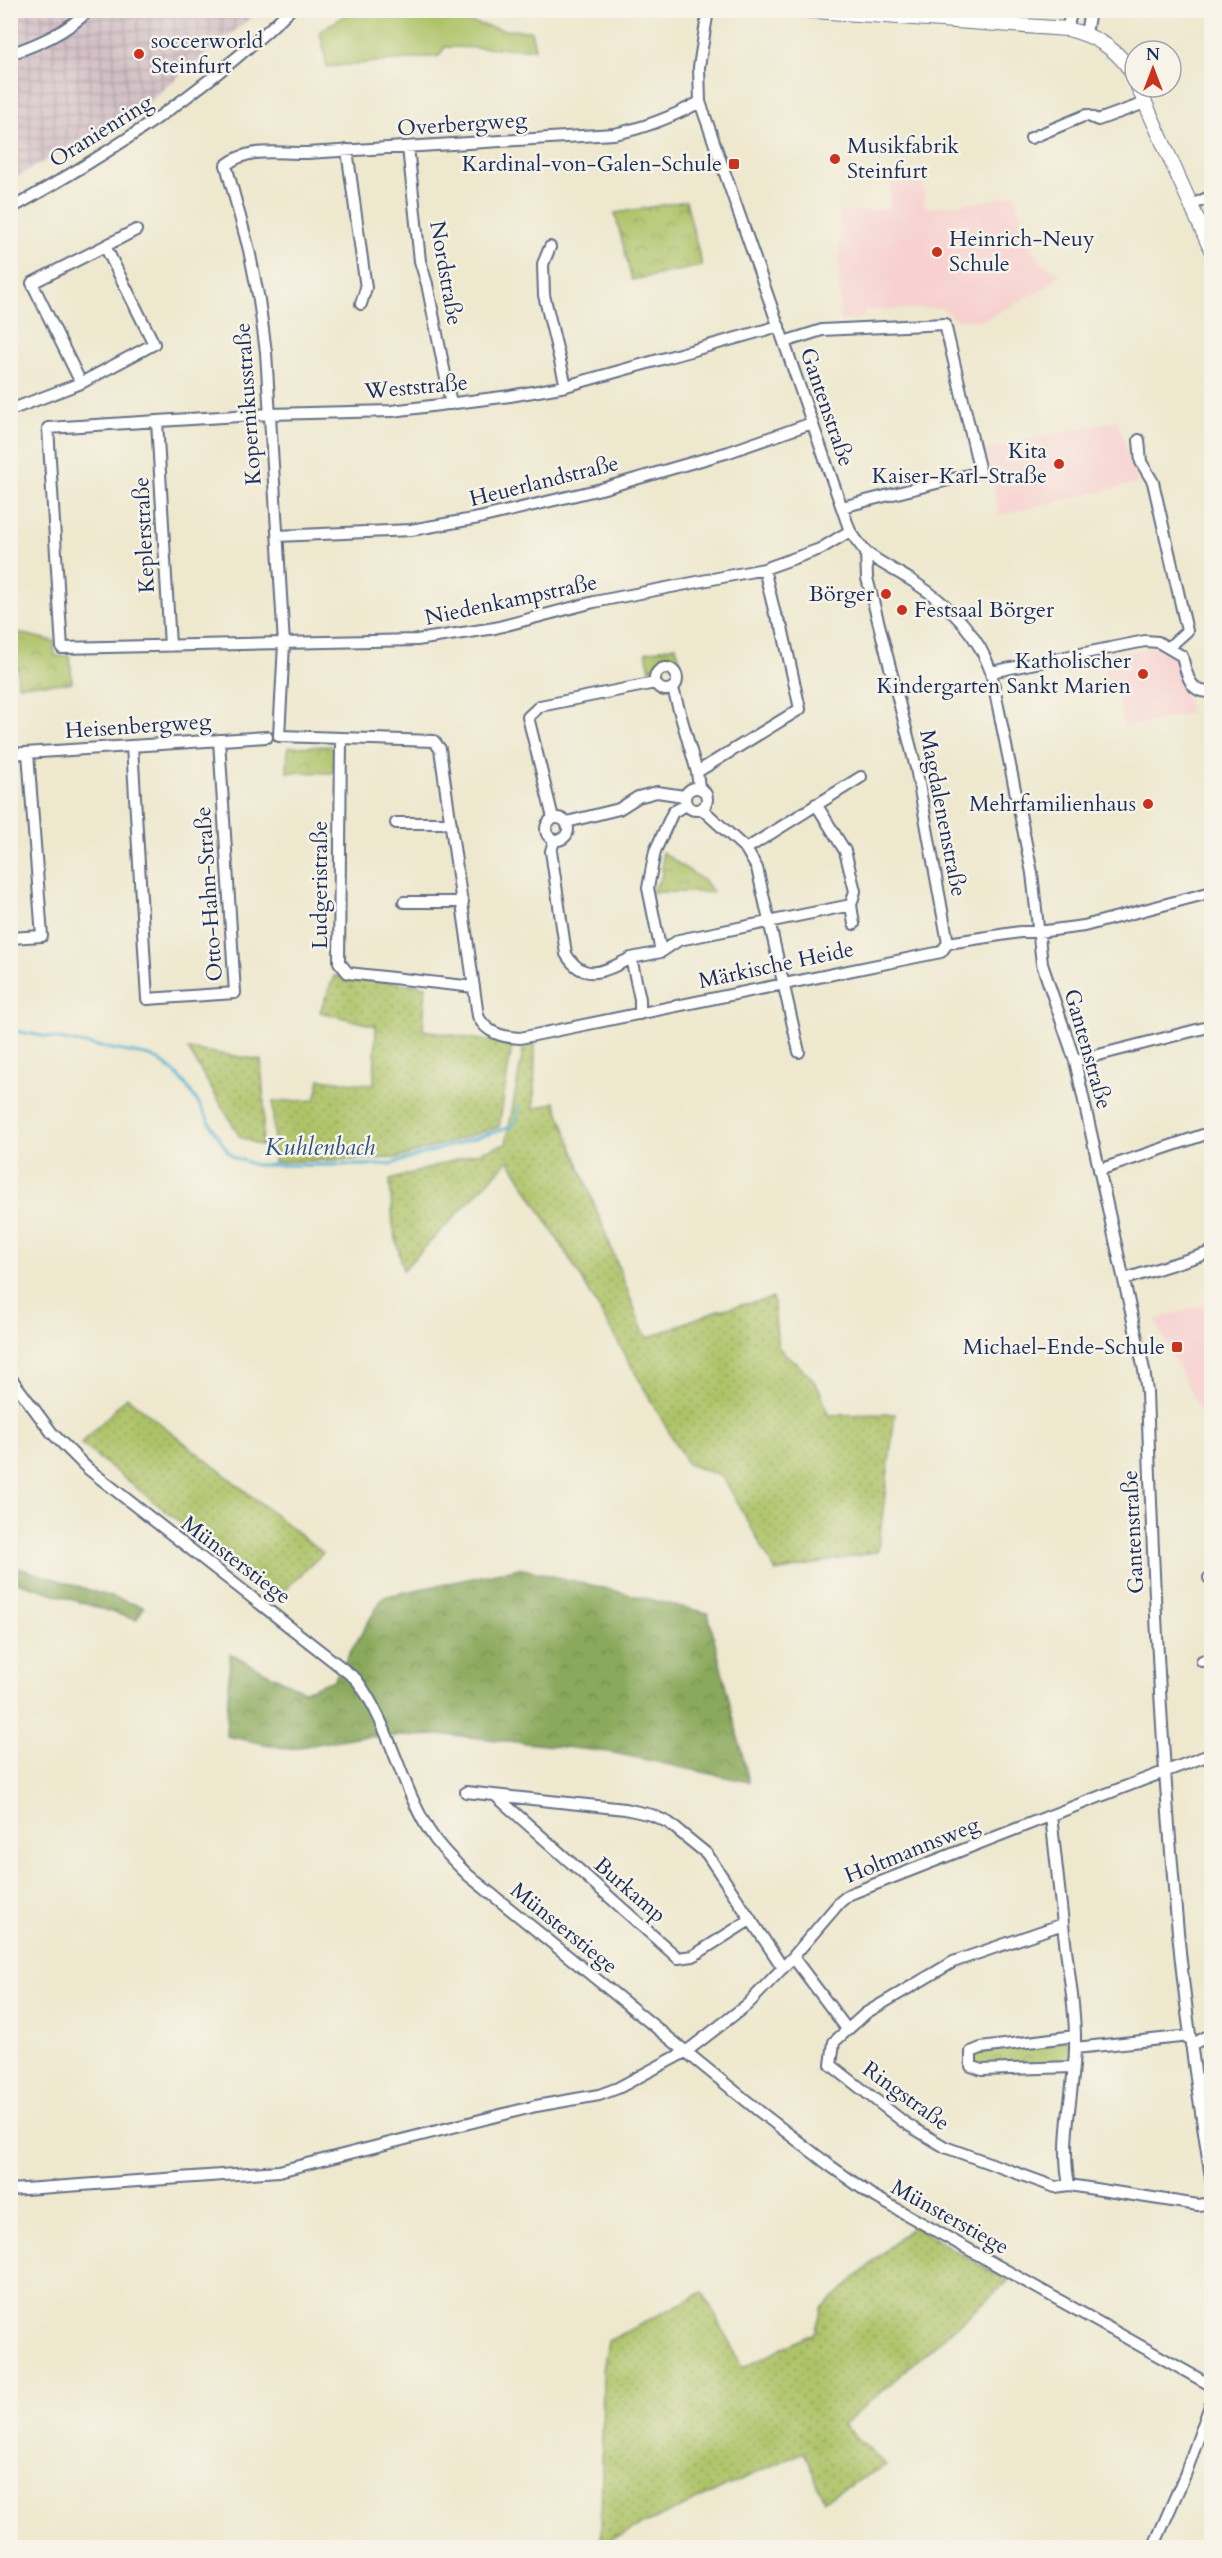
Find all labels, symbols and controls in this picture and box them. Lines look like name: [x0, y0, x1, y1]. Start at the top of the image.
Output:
place label: soccerworld Steinfurt: [151, 26, 263, 81]
north arrow: [1123, 39, 1183, 99]
text: N: [1146, 44, 1160, 66]
marker: soccerworld Steinfurt: [132, 47, 146, 61]
street label: Oranienring: [44, 87, 159, 175]
street label: Overbergweg: [396, 104, 529, 144]
place label: Musikfabrik Steinfurt: [847, 131, 959, 186]
place label: Kardinal-von-Galen-Schule: [462, 149, 722, 179]
marker: Musikfabrik Steinfurt: [828, 152, 842, 166]
marker: Kardinal-von-Galen-Schule: [727, 157, 741, 171]
street label: Nordstraße: [422, 219, 470, 327]
place label: Heinrich-Neuy Schule: [949, 224, 1095, 279]
marker: Heinrich-Neuy Schule: [930, 245, 944, 259]
street label: Kopernikusstraße: [227, 322, 269, 486]
street label: Gantenstraße: [793, 344, 861, 470]
street label: Weststraße: [362, 368, 469, 407]
place label: Kita Kaiser-Karl-Straße: [872, 436, 1047, 491]
street label: Heuerlandstraße: [466, 448, 622, 514]
marker: Kita Kaiser-Karl-Straße: [1052, 457, 1066, 471]
street label: Keplerstraße: [126, 476, 162, 594]
street label: Niedenkampstraße: [422, 567, 600, 633]
place label: Börger: [809, 579, 875, 609]
marker: Börger: [879, 587, 893, 601]
place label: Festsaal Börger: [914, 595, 1055, 625]
marker: Festsaal Börger: [895, 603, 909, 617]
place label: Katholischer Kindergarten Sankt Marien: [876, 646, 1132, 701]
marker: Katholischer Kindergarten Sankt Marien: [1136, 667, 1150, 681]
street label: Heisenbergweg: [64, 706, 213, 746]
street label: Magdalenenstraße: [912, 727, 974, 899]
place label: Mehrfamilienhaus: [969, 789, 1136, 819]
marker: Mehrfamilienhaus: [1141, 797, 1155, 811]
street label: Otto-Hahn-Straße: [188, 805, 230, 983]
street label: Ludgeristraße: [305, 821, 335, 949]
street label: Märkische Heide: [696, 934, 856, 996]
street label: Gantenstraße: [1057, 985, 1119, 1113]
water label: Kuhlenbach: [265, 1131, 376, 1164]
place label: Michael-Ende-Schule: [963, 1332, 1165, 1362]
marker: Michael-Ende-Schule: [1170, 1340, 1184, 1354]
street label: Gantenstraße: [1115, 1469, 1151, 1595]
street label: Münsterstiege: [175, 1509, 297, 1611]
street label: Holtmannsweg: [840, 1809, 985, 1891]
street label: Burkamp: [587, 1850, 673, 1930]
street label: Münsterstiege: [504, 1875, 624, 1981]
street label: Ringstraße: [856, 2054, 956, 2138]
street label: Münsterstiege: [886, 2172, 1014, 2262]

